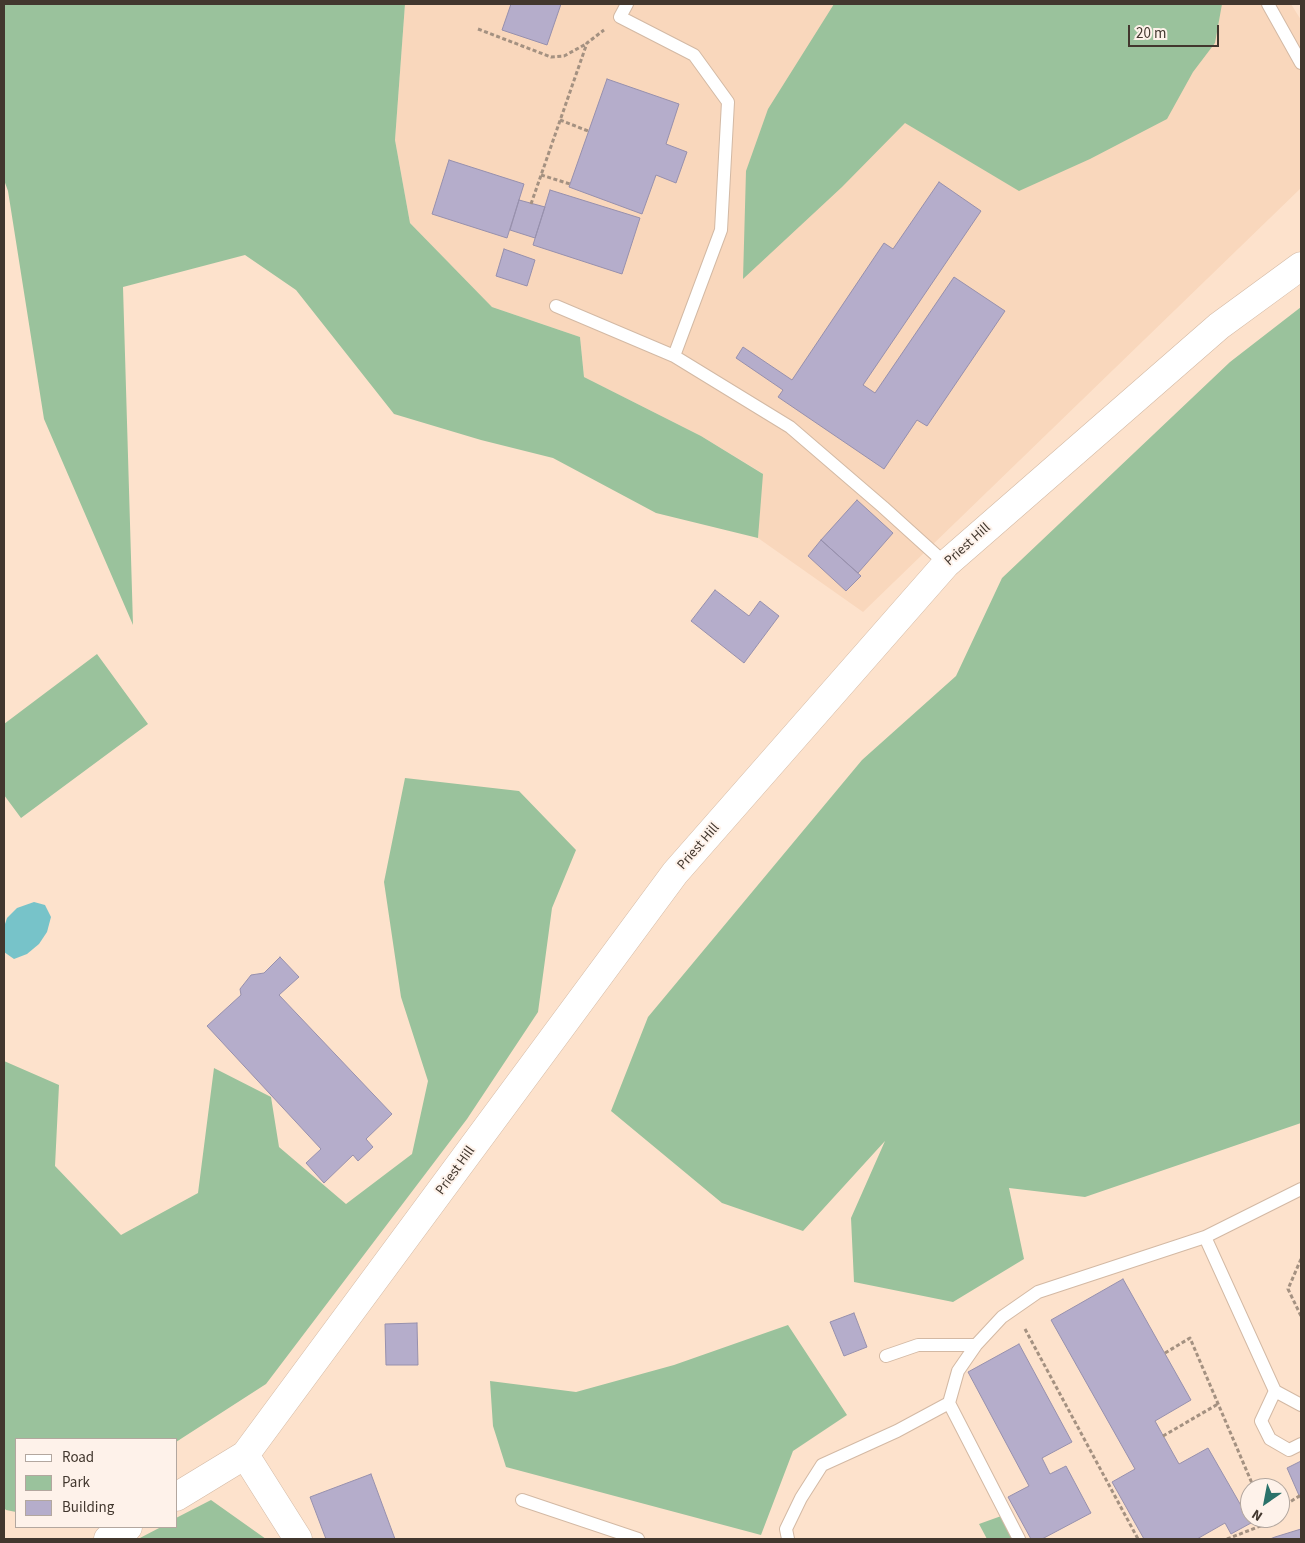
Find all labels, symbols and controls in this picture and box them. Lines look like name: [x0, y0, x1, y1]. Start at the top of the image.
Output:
scale bar: [1130, 15, 1221, 47]
text: 20 m: [1136, 23, 1166, 44]
street label: Priest Hill: [942, 520, 994, 570]
street label: Priest Hill: [674, 820, 724, 874]
street label: Priest Hill: [433, 1143, 479, 1199]
legend: [15, 1438, 178, 1528]
text: Road: [62, 1447, 94, 1468]
text: Park: [62, 1472, 90, 1493]
north arrow: [1240, 1478, 1290, 1528]
text: Building: [62, 1497, 114, 1518]
text: N: [1248, 1504, 1267, 1526]

